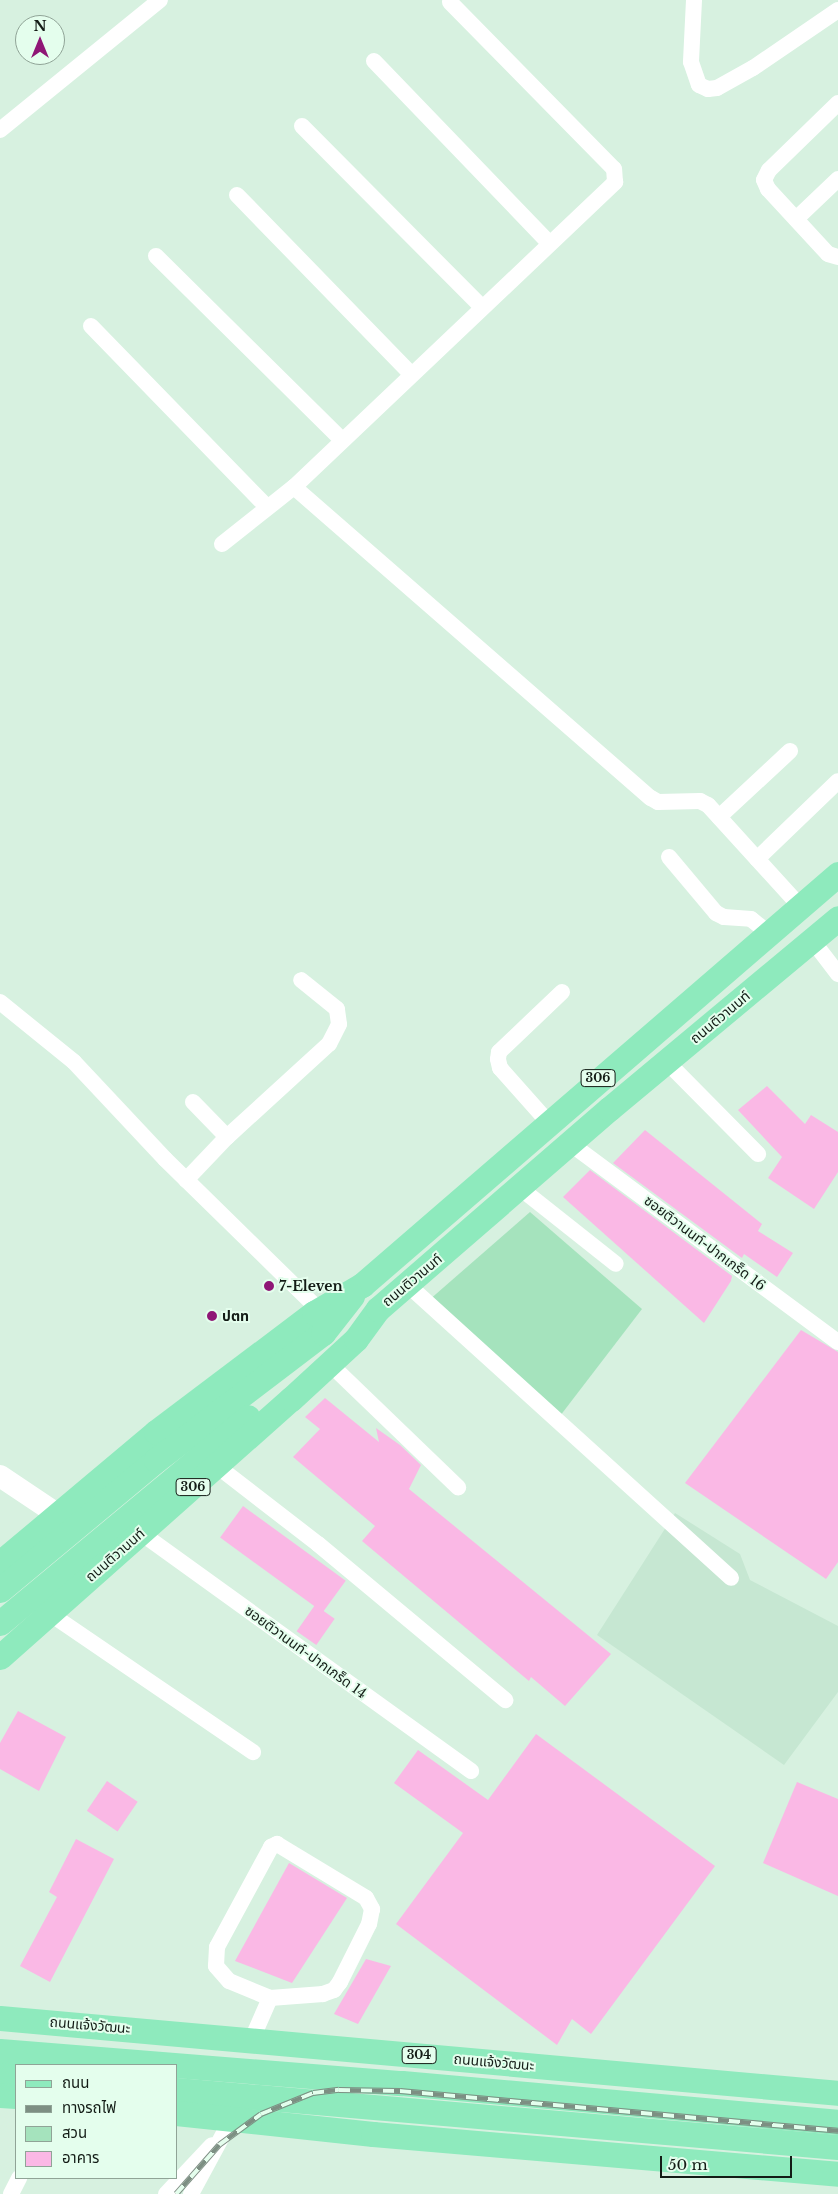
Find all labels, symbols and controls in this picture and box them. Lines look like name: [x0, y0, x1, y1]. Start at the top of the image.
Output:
north arrow: [15, 15, 65, 65]
text: N: [33, 17, 47, 35]
street label: ถนนติวานนท์: [687, 987, 753, 1047]
road number: 306: [580, 1068, 616, 1088]
street label: ซอยติวานนท์-ปากเกร็ด 16: [641, 1192, 769, 1294]
street label: ถนนติวานนท์: [379, 1250, 445, 1310]
place label: 7-Eleven: [279, 1278, 343, 1294]
marker: 7-Eleven: [263, 1280, 275, 1292]
place label: ปตท: [222, 1308, 249, 1324]
marker: ปตท: [206, 1310, 218, 1322]
road number: 306: [176, 1478, 210, 1496]
street label: ถนนติวานนท์: [82, 1525, 148, 1585]
street label: ซอยติวานนท์-ปากเกร็ด 14: [242, 1602, 370, 1702]
street label: ถนนแจ้งวัฒนะ: [49, 2013, 131, 2037]
road number: 304: [402, 2046, 436, 2064]
street label: ถนนแจ้งวัฒนะ: [453, 2050, 535, 2074]
legend: [15, 2064, 178, 2179]
text: ถนน: [62, 2073, 89, 2092]
text: ทางรถไฟ: [62, 2098, 116, 2117]
text: สวน: [62, 2123, 87, 2142]
scale bar: [663, 2146, 796, 2178]
text: อาคาร: [62, 2148, 99, 2167]
text: 50 m: [668, 2155, 708, 2174]

